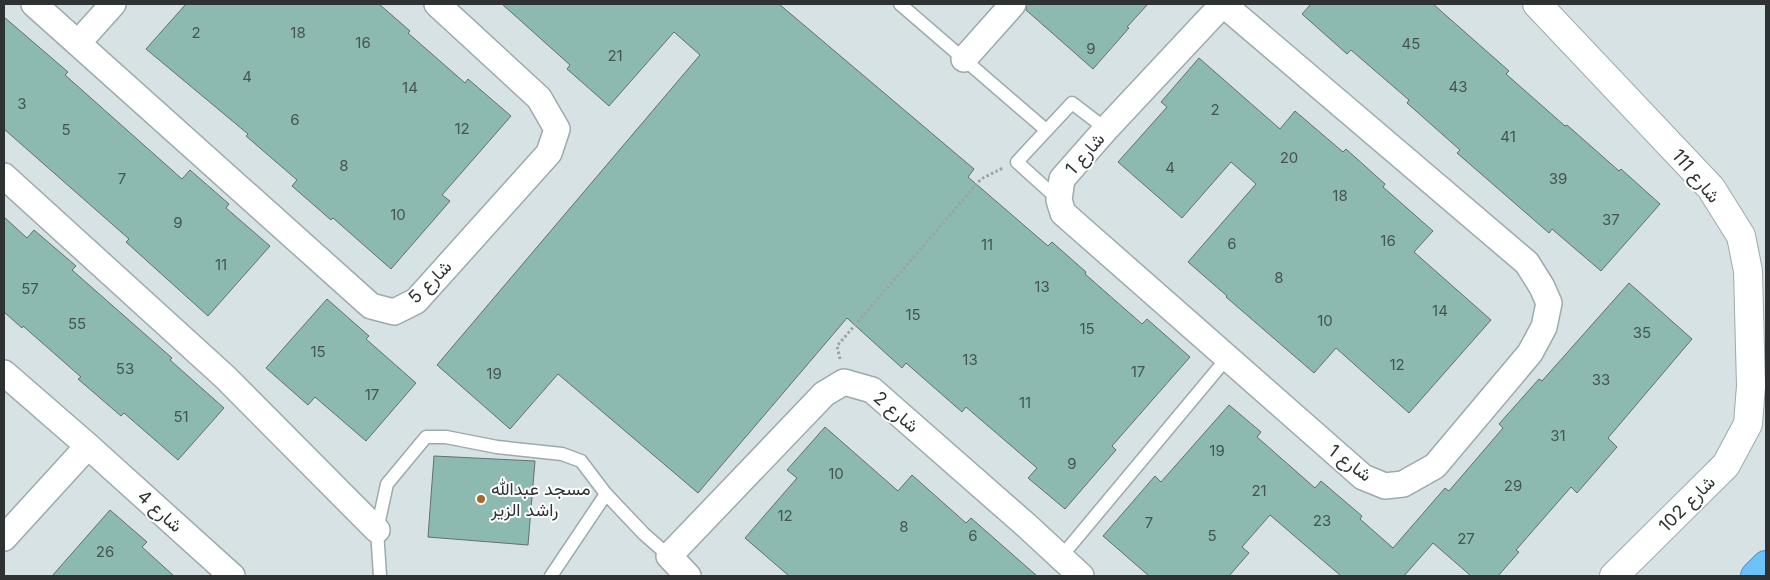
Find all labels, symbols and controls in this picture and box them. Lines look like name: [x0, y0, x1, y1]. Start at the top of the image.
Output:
house number: 2: [191, 23, 201, 42]
house number: 18: [290, 23, 306, 42]
house number: 16: [355, 33, 371, 52]
house number: 45: [1402, 34, 1420, 53]
house number: 9: [1086, 39, 1096, 58]
house number: 21: [607, 46, 623, 65]
house number: 4: [242, 67, 252, 86]
house number: 43: [1449, 77, 1467, 96]
house number: 14: [402, 78, 418, 97]
house number: 3: [17, 94, 27, 113]
house number: 2: [1210, 100, 1220, 119]
house number: 6: [290, 110, 300, 129]
house number: 12: [454, 119, 470, 138]
house number: 5: [61, 120, 71, 139]
house number: 41: [1500, 127, 1516, 146]
street label: شارع 1: [1061, 128, 1110, 180]
street label: شارع 111: [1666, 145, 1725, 208]
house number: 20: [1280, 148, 1298, 167]
house number: 8: [339, 156, 349, 175]
house number: 4: [1165, 158, 1175, 177]
house number: 7: [118, 169, 126, 188]
house number: 39: [1549, 169, 1567, 188]
house number: 18: [1332, 186, 1348, 205]
house number: 10: [390, 205, 406, 224]
house number: 37: [1602, 210, 1620, 229]
house number: 9: [173, 213, 183, 232]
house number: 16: [1380, 231, 1396, 250]
house number: 6: [1227, 234, 1237, 253]
house number: 11: [981, 235, 993, 254]
house number: 11: [215, 255, 227, 274]
street label: شارع 5: [404, 256, 457, 309]
house number: 8: [1274, 268, 1284, 287]
house number: 13: [1034, 277, 1050, 296]
house number: 57: [21, 279, 39, 298]
house number: 14: [1432, 301, 1448, 320]
house number: 15: [905, 305, 921, 324]
house number: 10: [1317, 311, 1333, 330]
house number: 55: [68, 314, 86, 333]
house number: 15: [1079, 319, 1095, 338]
house number: 35: [1633, 323, 1651, 342]
house number: 15: [310, 342, 326, 361]
house number: 13: [962, 350, 978, 369]
house number: 12: [1389, 355, 1405, 374]
house number: 53: [116, 359, 134, 378]
house number: 17: [1131, 362, 1145, 381]
house number: 19: [486, 364, 502, 383]
house number: 33: [1592, 370, 1610, 389]
house number: 17: [365, 385, 379, 404]
street label: شارع 2: [868, 387, 923, 438]
house number: 11: [1019, 393, 1031, 412]
house number: 51: [173, 407, 189, 426]
house number: 31: [1550, 426, 1566, 445]
street label: شارع 1: [1323, 440, 1376, 487]
house number: 19: [1209, 441, 1225, 460]
house number: 9: [1067, 454, 1077, 473]
house number: 10: [828, 464, 844, 483]
street label: شارع 102: [1654, 471, 1721, 538]
house number: 29: [1504, 476, 1522, 495]
place label: مسجد عبدالله راشد الزير: [490, 478, 591, 521]
house number: 21: [1251, 481, 1267, 500]
street label: شارع 4: [132, 485, 187, 538]
marker: مسجد عبدالله راشد الزير: [475, 493, 487, 505]
house number: 12: [777, 506, 793, 525]
house number: 23: [1313, 511, 1331, 530]
house number: 7: [1145, 513, 1153, 532]
house number: 8: [899, 517, 909, 536]
house number: 6: [968, 526, 978, 545]
house number: 5: [1207, 526, 1217, 545]
house number: 27: [1457, 529, 1475, 548]
house number: 26: [96, 542, 114, 561]

